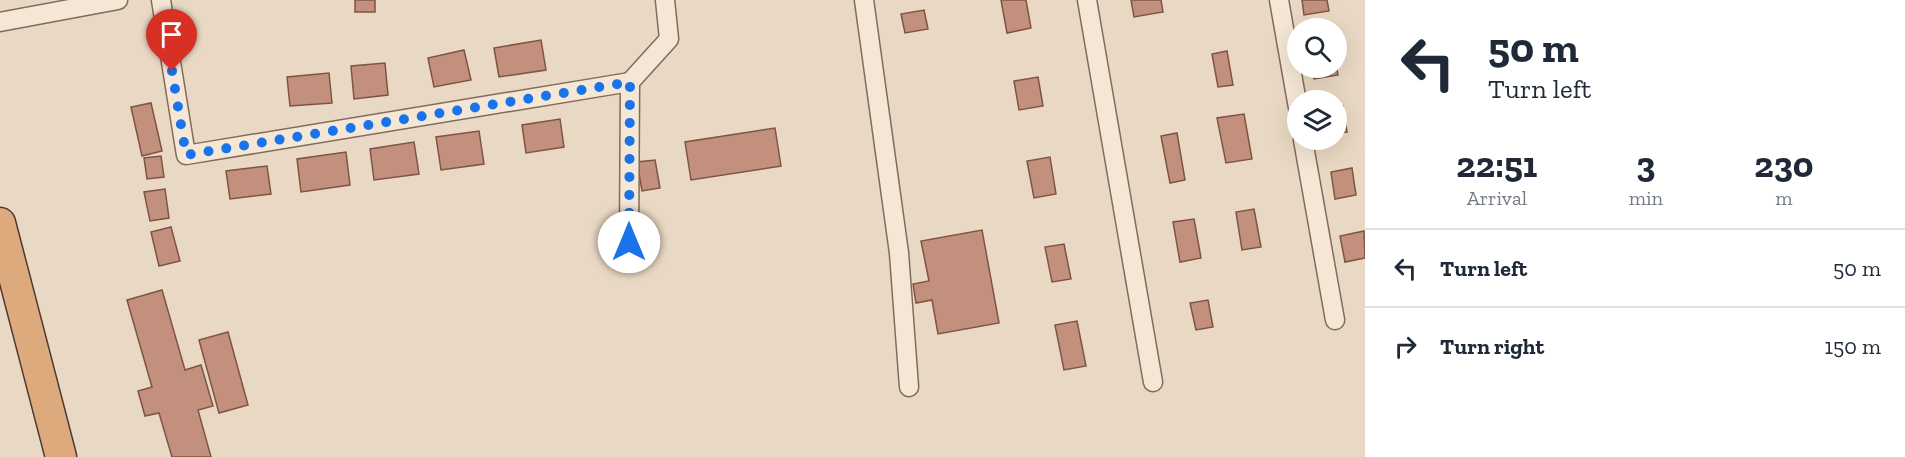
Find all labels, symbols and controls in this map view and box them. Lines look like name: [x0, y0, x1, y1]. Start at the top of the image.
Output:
pin: [146, 9, 197, 71]
icon: arrive: [155, 18, 188, 51]
map controls: [1287, 18, 1347, 150]
button: search: [1287, 18, 1347, 78]
text: 50 m: [1488, 22, 1579, 73]
icon: left: [1389, 24, 1467, 102]
text: Turn left: [1488, 73, 1591, 105]
button: layers: [1287, 90, 1347, 150]
text: 22:51: [1456, 143, 1537, 186]
text: 3: [1636, 143, 1655, 186]
text: 230: [1754, 143, 1814, 186]
text: Arrival: [1467, 186, 1527, 210]
text: min: [1629, 186, 1663, 210]
text: m: [1775, 186, 1793, 210]
position arrow: [597, 210, 661, 274]
icon: left: [1389, 252, 1422, 285]
text: Turn left: [1440, 255, 1527, 282]
text: 50 m: [1833, 255, 1881, 282]
icon: right: [1389, 330, 1422, 363]
text: Turn right: [1440, 333, 1544, 360]
text: 150 m: [1825, 333, 1881, 360]

